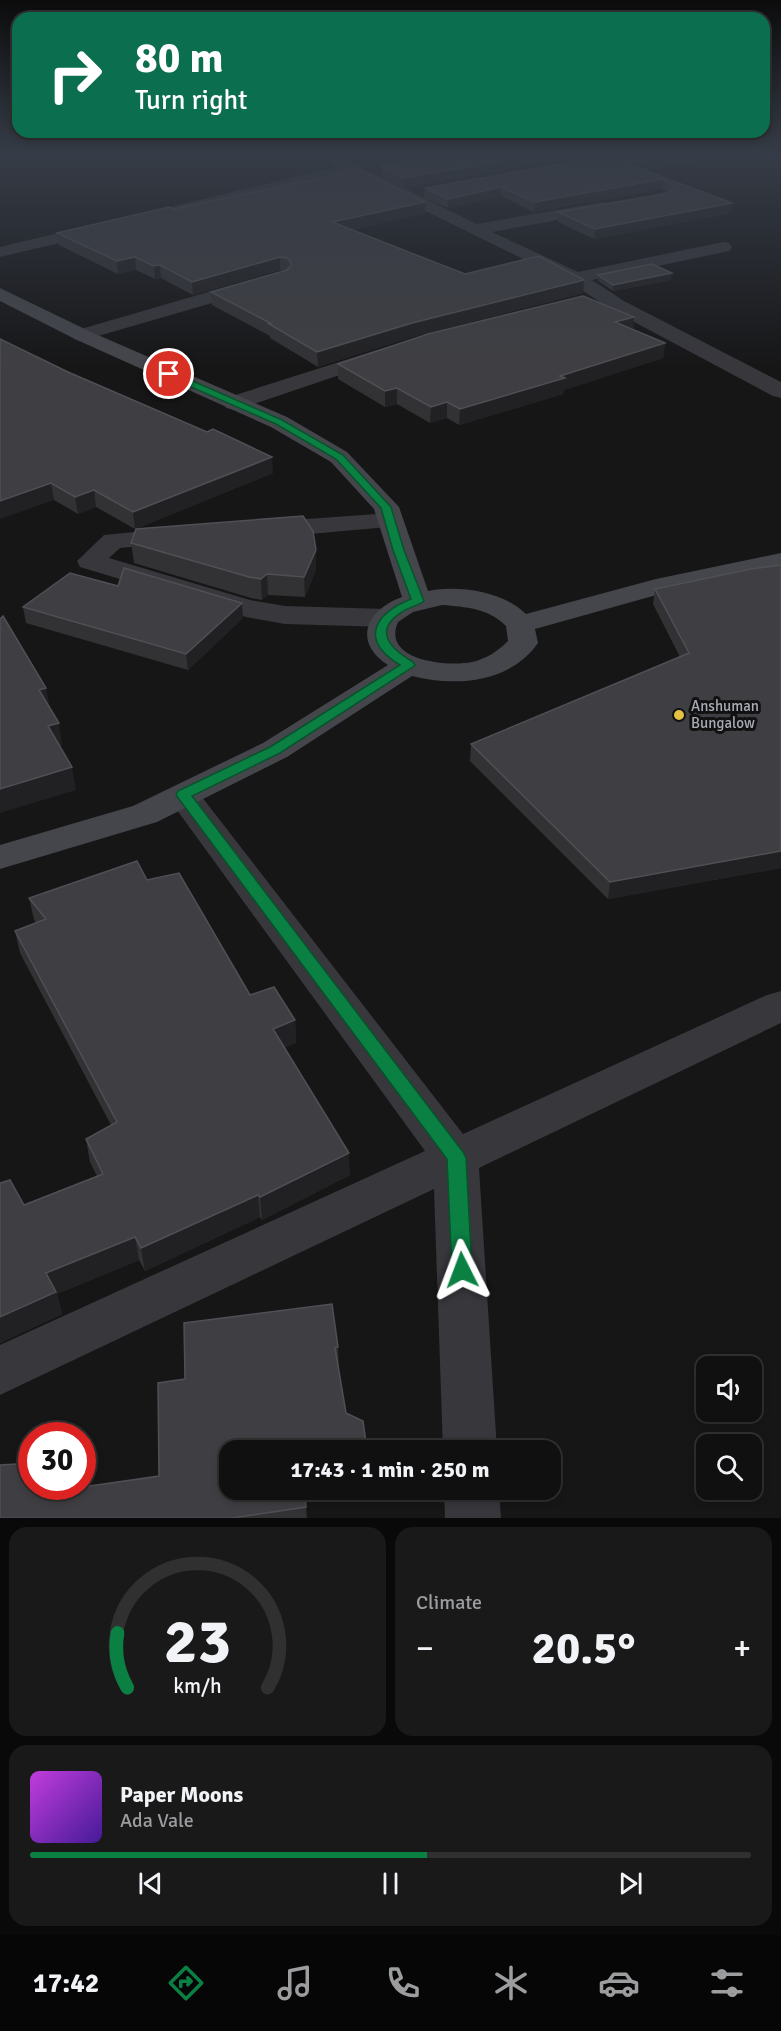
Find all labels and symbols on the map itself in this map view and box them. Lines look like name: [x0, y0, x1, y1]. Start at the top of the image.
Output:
pin: [143, 348, 194, 399]
place label: Anshuman Bungalow: [691, 697, 759, 732]
marker: Anshuman Bungalow: [672, 708, 686, 722]
position arrow: [430, 1238, 494, 1302]
speed limit sign: 30: [18, 1422, 96, 1500]

